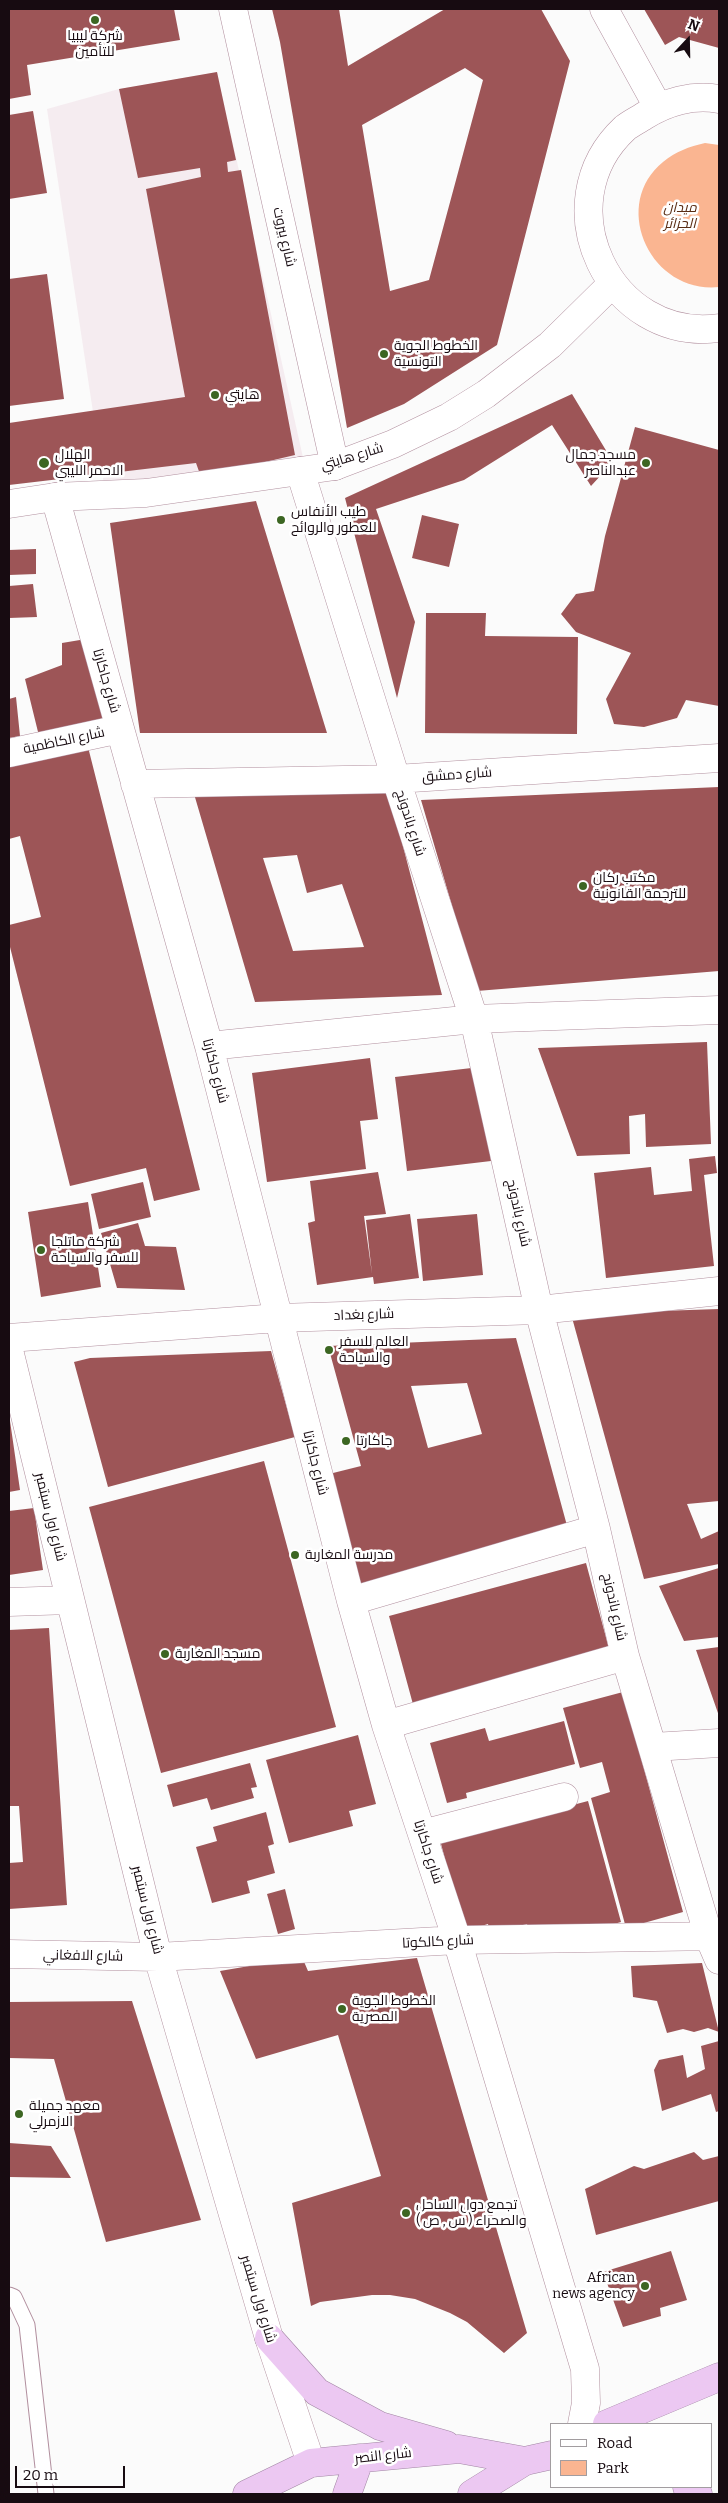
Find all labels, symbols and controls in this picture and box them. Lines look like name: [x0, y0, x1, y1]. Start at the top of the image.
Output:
marker: شركة ليبيا للتأمين: [89, 14, 101, 26]
north arrow: [663, 15, 713, 65]
text: N: [685, 16, 702, 35]
place label: شركة ليبيا للتأمين: [67, 28, 123, 60]
park label: ميدان الجزائر: [663, 200, 697, 232]
street label: شارع بيروت: [269, 206, 299, 268]
place label: الخطوط الجوية التونسية: [394, 338, 478, 371]
marker: الخطوط الجوية التونسية: [378, 348, 390, 360]
place label: هايتي: [225, 387, 260, 403]
marker: هايتي: [209, 389, 221, 401]
street label: شارع هايتي: [319, 440, 385, 474]
place label: الهلال الاحمر الليبي: [55, 447, 124, 480]
place label: مسجد جمال عبدالناصر: [566, 447, 636, 480]
marker: الهلال الاحمر الليبي: [37, 456, 51, 470]
marker: مسجد جمال عبدالناصر: [640, 457, 652, 469]
place label: طيب الأنفاس للعطور والروائح: [291, 504, 376, 536]
marker: طيب الأنفاس للعطور والروائح: [275, 514, 287, 526]
street label: شارع جاكارتا: [89, 647, 123, 715]
street label: شارع الكاظمية: [22, 724, 106, 758]
street label: شارع دمشق: [421, 764, 493, 786]
street label: شارع باندونج: [391, 788, 429, 858]
place label: مكتب ركان للترجمة القانونية: [593, 870, 686, 902]
marker: مكتب ركان للترجمة القانونية: [577, 880, 589, 892]
street label: شارع جاكارتا: [198, 1037, 232, 1105]
street label: شارع باندونج: [502, 1177, 534, 1249]
place label: شركة ماتلجا للسفر والسياحة: [51, 1234, 139, 1266]
marker: شركة ماتلجا للسفر والسياحة: [35, 1244, 47, 1256]
street label: شارع بغداد: [333, 1306, 395, 1324]
place label: العالم للسفر والسياحة: [339, 1334, 409, 1366]
marker: العالم للسفر والسياحة: [323, 1344, 335, 1356]
street label: شارع جاكارتا: [299, 1429, 331, 1497]
place label: جاكارتا: [356, 1433, 392, 1449]
marker: جاكارتا: [340, 1435, 352, 1447]
street label: شارع اول سبتمبر: [31, 1471, 69, 1563]
place label: مدرسة المغاربة: [305, 1547, 393, 1563]
marker: مدرسة المغاربة: [289, 1549, 301, 1561]
street label: شارع باندونج: [598, 1571, 630, 1643]
place label: مسجد المغاربة: [175, 1646, 260, 1662]
marker: مسجد المغاربة: [159, 1648, 171, 1660]
street label: شارع جاكارتا: [410, 1818, 446, 1886]
street label: شارع اول سبتمبر: [128, 1864, 166, 1956]
street label: شارع كالكوتا: [402, 1932, 474, 1952]
street label: شارع الافغاني: [43, 1947, 123, 1965]
place label: الخطوط الجوية المصرية: [352, 1993, 436, 2025]
marker: الخطوط الجوية المصرية: [336, 2003, 348, 2015]
place label: معهد جميلة الازمرلي: [29, 2098, 100, 2130]
marker: معهد جميلة الازمرلي: [13, 2108, 25, 2120]
place label: تجمع دول الساحل والصحراء ( س , ص ): [416, 2197, 527, 2230]
marker: تجمع دول الساحل والصحراء ( س , ص ): [400, 2207, 412, 2219]
street label: شارع اول سبتمبر: [237, 2253, 279, 2345]
place label: African news agency: [552, 2270, 635, 2302]
marker: African news agency: [639, 2280, 651, 2292]
legend: [550, 2423, 713, 2488]
text: Road: [597, 2434, 632, 2452]
street label: شارع النصر: [354, 2445, 412, 2467]
scale bar: [18, 2456, 128, 2488]
text: Park: [597, 2459, 629, 2477]
text: 20 m: [23, 2466, 58, 2484]

